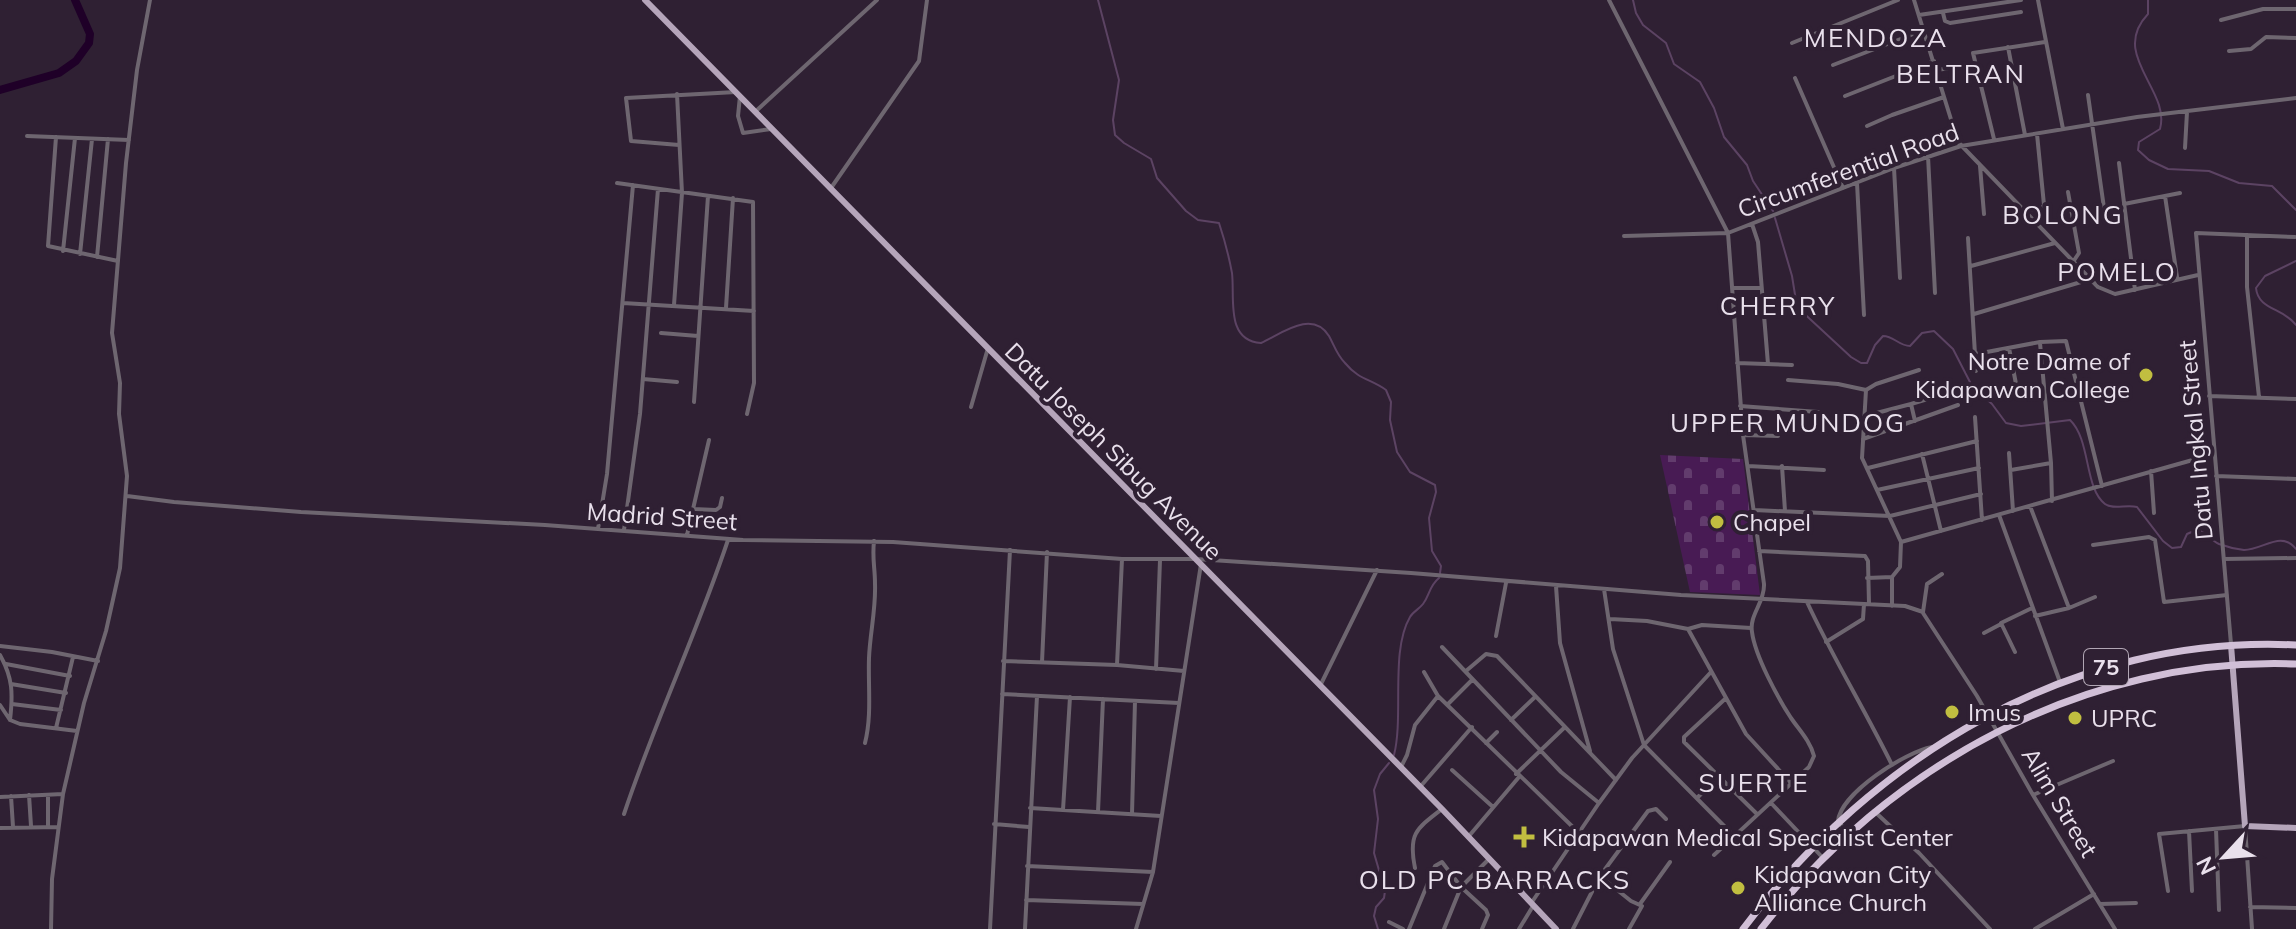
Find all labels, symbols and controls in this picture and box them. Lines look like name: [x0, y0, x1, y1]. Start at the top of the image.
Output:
district label: MENDOZA: [1804, 21, 1948, 54]
district label: BELTRAN: [1896, 57, 2026, 90]
street label: Circumferential Road: [1733, 116, 1963, 224]
district label: BOLONG: [2002, 198, 2124, 231]
district label: POMELO: [2057, 255, 2177, 288]
district label: CHERRY: [1720, 289, 1836, 322]
street label: Datu Joseph Sibug Avenue: [999, 336, 1229, 566]
street label: Datu Ingkal Street: [2171, 339, 2219, 541]
place label: Notre Dame of Kidapawan College: [1915, 346, 2131, 404]
marker: Notre Dame of Kidapawan College: [2137, 366, 2155, 384]
district label: UPPER MUNDOG: [1670, 406, 1906, 439]
street label: Madrid Street: [586, 496, 738, 536]
place label: Chapel: [1733, 507, 1811, 537]
marker: Chapel: [1708, 513, 1726, 531]
road number: 75: [2084, 649, 2128, 685]
place label: Imus: [1968, 697, 2021, 727]
marker: Imus: [1943, 703, 1961, 721]
place label: UPRC: [2091, 703, 2157, 733]
marker: UPRC: [2066, 709, 2084, 727]
street label: Alim Street: [2016, 742, 2104, 862]
district label: SUERTE: [1699, 766, 1809, 799]
north arrow: [2184, 817, 2264, 897]
place label: Kidapawan Medical Specialist Center: [1542, 822, 1953, 852]
marker: Kidapawan Medical Specialist Center: [1513, 826, 1535, 848]
text: N: [2190, 852, 2222, 879]
place label: Kidapawan City Alliance Church: [1754, 859, 1931, 917]
district label: OLD PC BARRACKS: [1359, 863, 1631, 896]
marker: Kidapawan City Alliance Church: [1729, 879, 1747, 897]

